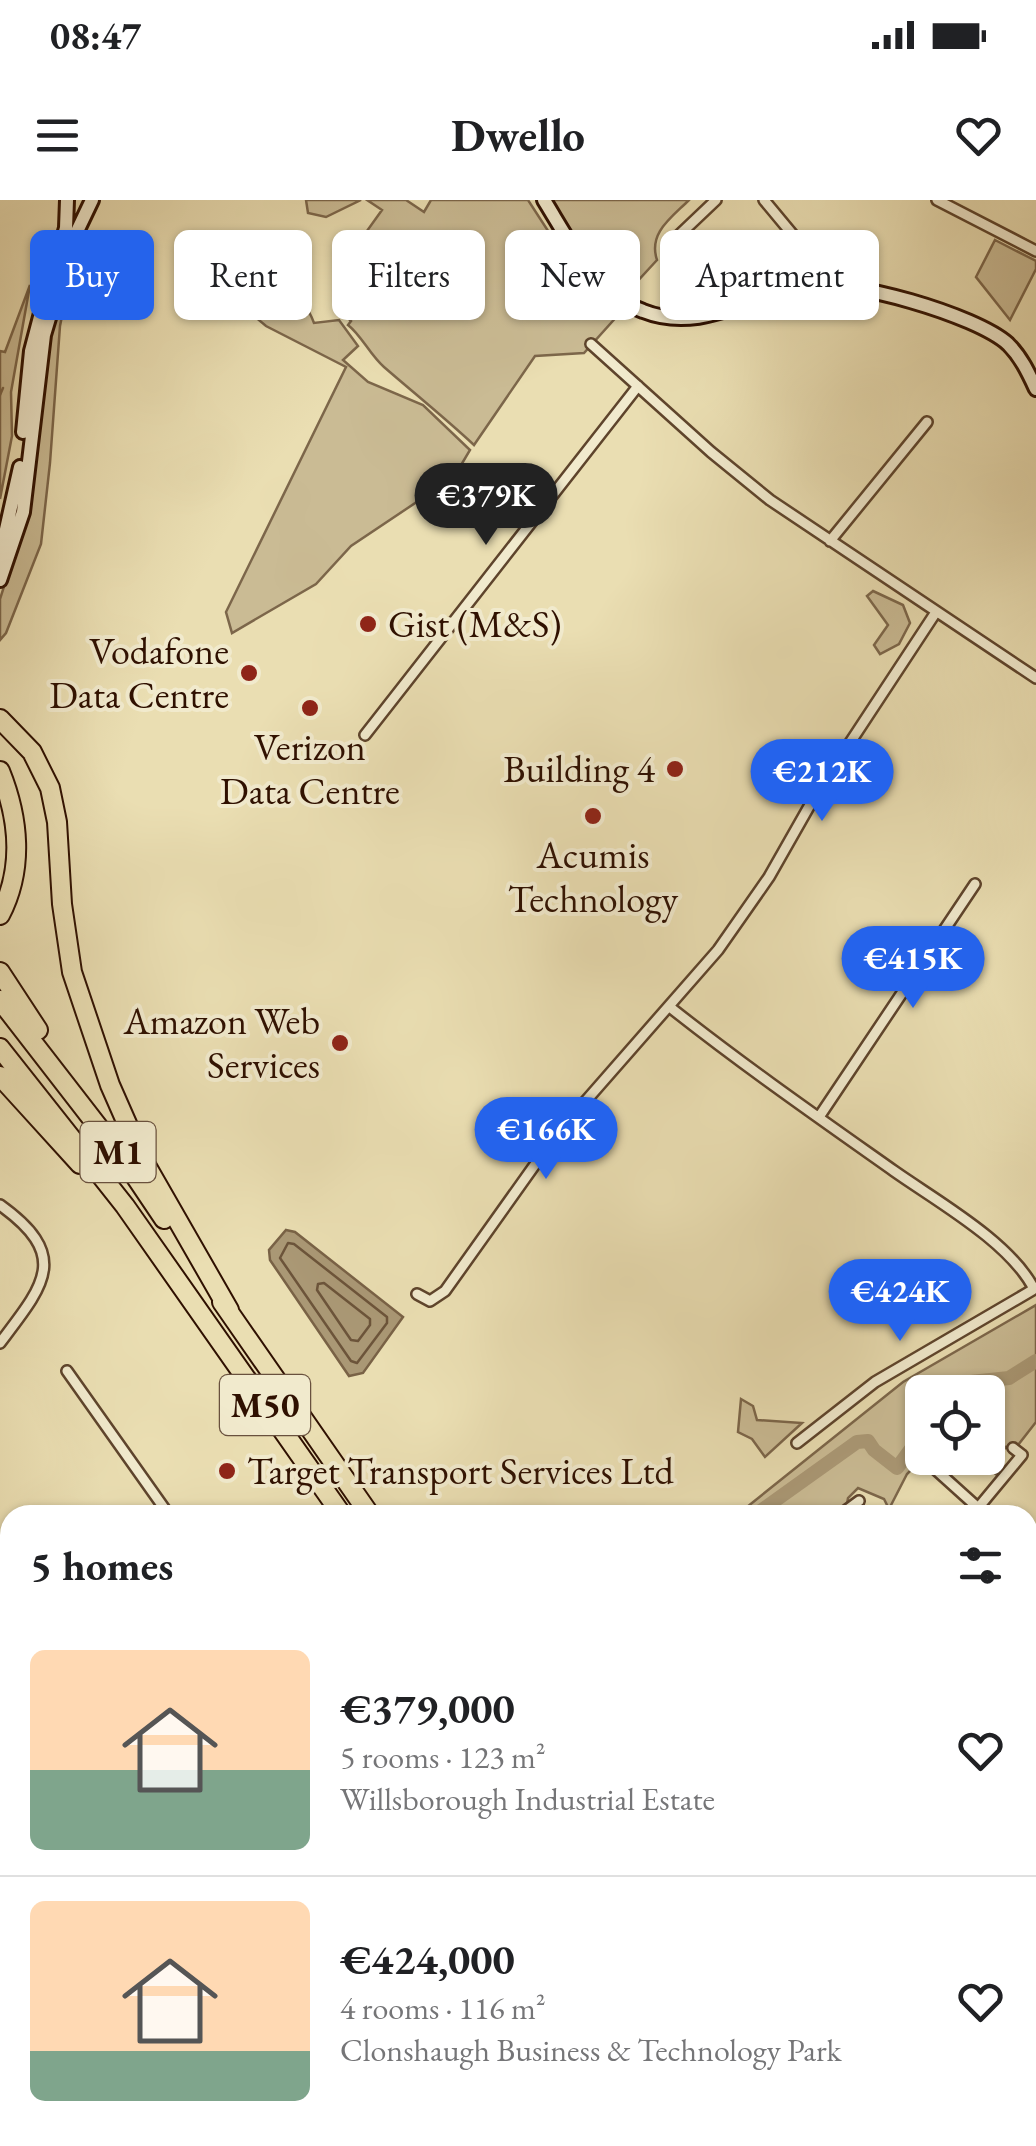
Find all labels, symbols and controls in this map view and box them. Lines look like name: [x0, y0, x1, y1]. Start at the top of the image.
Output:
text: 08:47: [50, 11, 141, 60]
text: Dwello: [451, 106, 585, 164]
icon: menu: [30, 108, 85, 163]
icon: heart: [951, 108, 1006, 163]
chip: Buy: [30, 230, 154, 320]
chip: Rent: [174, 230, 312, 320]
chip: Filters: [332, 230, 485, 320]
chip: New: [505, 230, 640, 320]
chip: Apartment: [660, 230, 879, 320]
pin: €379K: [416, 463, 556, 548]
text: €379K: [437, 474, 535, 516]
place label: Gist (M&S): [388, 599, 561, 648]
marker: Gist (M&S): [357, 613, 379, 635]
place label: Vodafone Data Centre: [49, 626, 229, 719]
marker: Vodafone Data Centre: [238, 662, 260, 684]
marker: Verizon Data Centre: [299, 697, 321, 719]
place label: Verizon Data Centre: [220, 722, 400, 815]
pin: €212K: [752, 739, 892, 824]
place label: Building 4: [503, 744, 656, 793]
text: €212K: [773, 750, 871, 792]
marker: Building 4: [664, 758, 686, 780]
marker: Acumis Technology: [582, 805, 604, 827]
place label: Acumis Technology: [508, 830, 679, 923]
pin: €415K: [843, 926, 983, 1011]
text: €415K: [864, 937, 962, 979]
place label: Amazon Web Services: [123, 996, 320, 1089]
marker: Amazon Web Services: [329, 1032, 351, 1054]
pin: €166K: [476, 1097, 616, 1182]
text: €166K: [497, 1108, 595, 1150]
road number: M1: [80, 1122, 156, 1182]
pin: €424K: [830, 1259, 970, 1344]
text: €424K: [851, 1270, 949, 1312]
road number: M50: [220, 1375, 310, 1435]
map controls: [905, 1375, 1005, 1475]
button: locate: [905, 1375, 1005, 1475]
place label: Target Transport Services Ltd: [247, 1446, 674, 1495]
marker: Target Transport Services Ltd: [216, 1460, 238, 1482]
text: 5 homes: [30, 1538, 173, 1593]
icon: filters: [953, 1538, 1008, 1593]
text: €379,000: [340, 1681, 515, 1736]
icon: home: [110, 1690, 230, 1810]
icon: heart: [953, 1723, 1008, 1778]
text: 5 rooms · 123 m²: [340, 1736, 546, 1778]
text: Willsborough Industrial Estate: [340, 1778, 715, 1820]
text: €424,000: [340, 1932, 515, 1987]
icon: home: [110, 1941, 230, 2061]
icon: heart: [953, 1974, 1008, 2029]
text: 4 rooms · 116 m²: [340, 1987, 546, 2029]
text: Clonshaugh Business & Technology Park: [340, 2029, 842, 2071]

